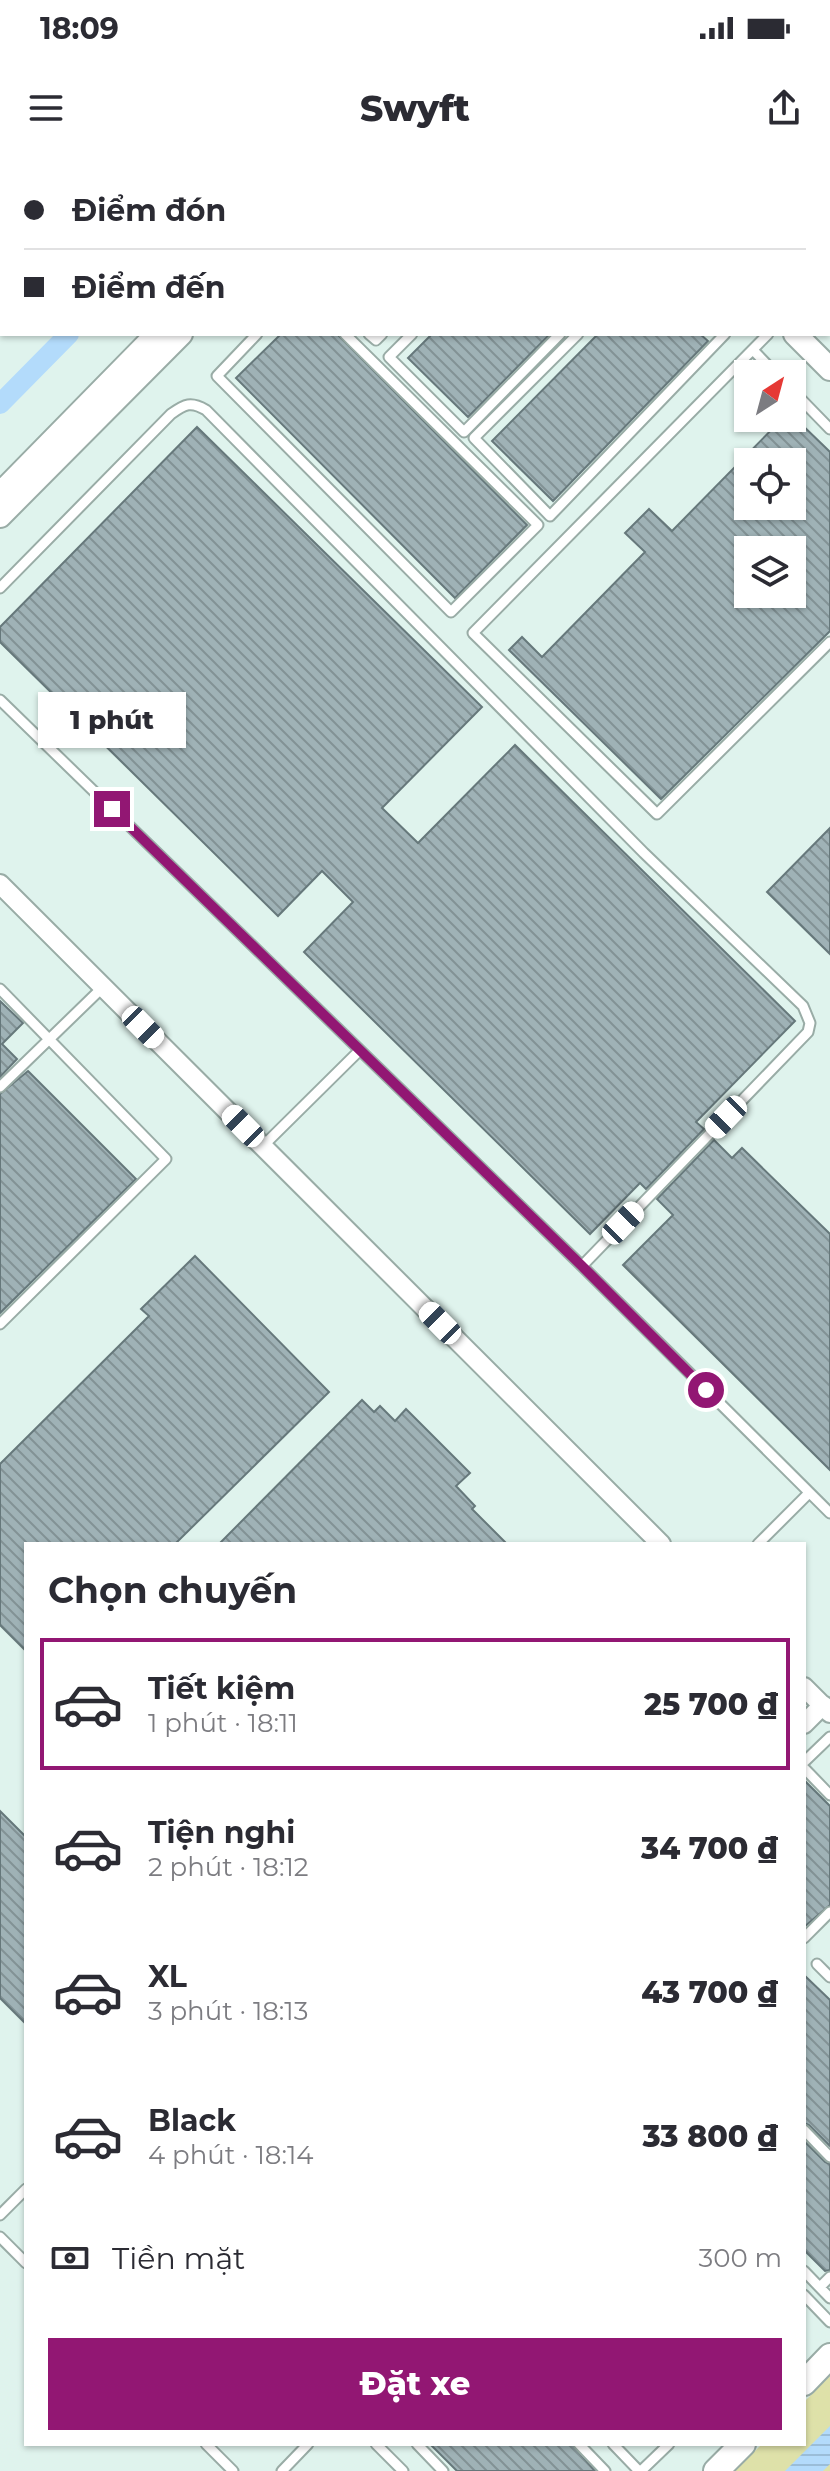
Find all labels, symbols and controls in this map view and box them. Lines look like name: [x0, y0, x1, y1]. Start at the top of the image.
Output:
text: 18:09: [40, 10, 119, 47]
icon: menu: [24, 86, 68, 130]
text: Swyft: [360, 86, 470, 130]
icon: share: [762, 86, 806, 130]
text: Điểm đón: [72, 192, 226, 229]
text: Điểm đến: [72, 269, 226, 306]
north arrow: [734, 360, 806, 432]
map controls: [734, 360, 806, 608]
button: locate: [734, 448, 806, 520]
button: layers: [734, 536, 806, 608]
callout: 1 phút: [38, 693, 186, 749]
text: 1 phút: [70, 704, 154, 736]
route end: [94, 791, 130, 827]
car: [118, 1002, 168, 1052]
car: [701, 1091, 751, 1143]
car: [218, 1101, 268, 1151]
car: [598, 1197, 648, 1249]
car: [415, 1298, 465, 1348]
route start: [688, 1372, 724, 1408]
text: Chọn chuyến: [48, 1568, 297, 1612]
icon: car: [52, 1668, 124, 1740]
text: Tiết kiệm: [148, 1670, 295, 1707]
text: 25 700 ₫: [644, 1686, 778, 1723]
text: 1 phút · 18:11: [148, 1707, 298, 1739]
icon: car: [52, 1812, 124, 1884]
text: Tiện nghi: [148, 1814, 295, 1851]
text: 34 700 ₫: [641, 1830, 778, 1867]
text: 2 phút · 18:12: [148, 1851, 309, 1883]
icon: car: [52, 1956, 124, 2028]
text: XL: [148, 1958, 187, 1995]
text: 43 700 ₫: [641, 1974, 778, 2011]
text: 3 phút · 18:13: [148, 1995, 308, 2027]
icon: car: [52, 2100, 124, 2172]
text: Black: [148, 2102, 236, 2139]
text: 33 800 ₫: [642, 2118, 778, 2155]
text: 4 phút · 18:14: [148, 2139, 313, 2171]
icon: cash: [48, 2236, 92, 2280]
text: Tiền mặt: [112, 2240, 245, 2277]
text: 300 m: [699, 2242, 782, 2274]
button: Đặt xe: [48, 2338, 782, 2430]

